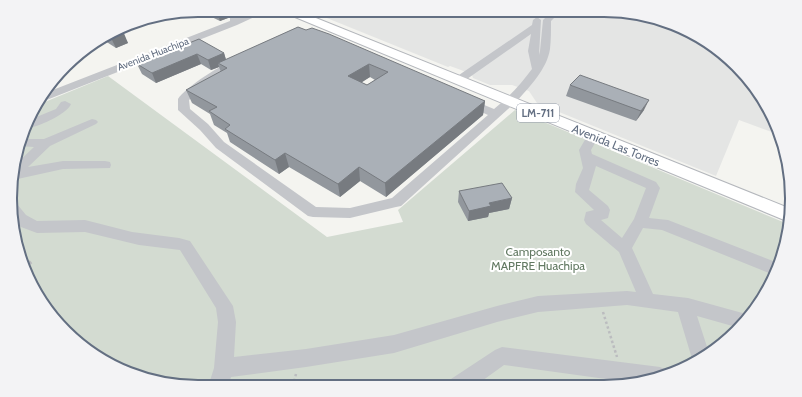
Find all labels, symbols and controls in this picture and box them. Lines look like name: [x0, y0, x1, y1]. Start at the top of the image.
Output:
street label: Avenida Huachipa: [115, 34, 191, 74]
road number: LM-711: [517, 104, 559, 122]
street label: Avenida Las Torres: [570, 121, 662, 169]
park label: Camposanto MAPFRE Huachipa: [491, 244, 585, 273]

